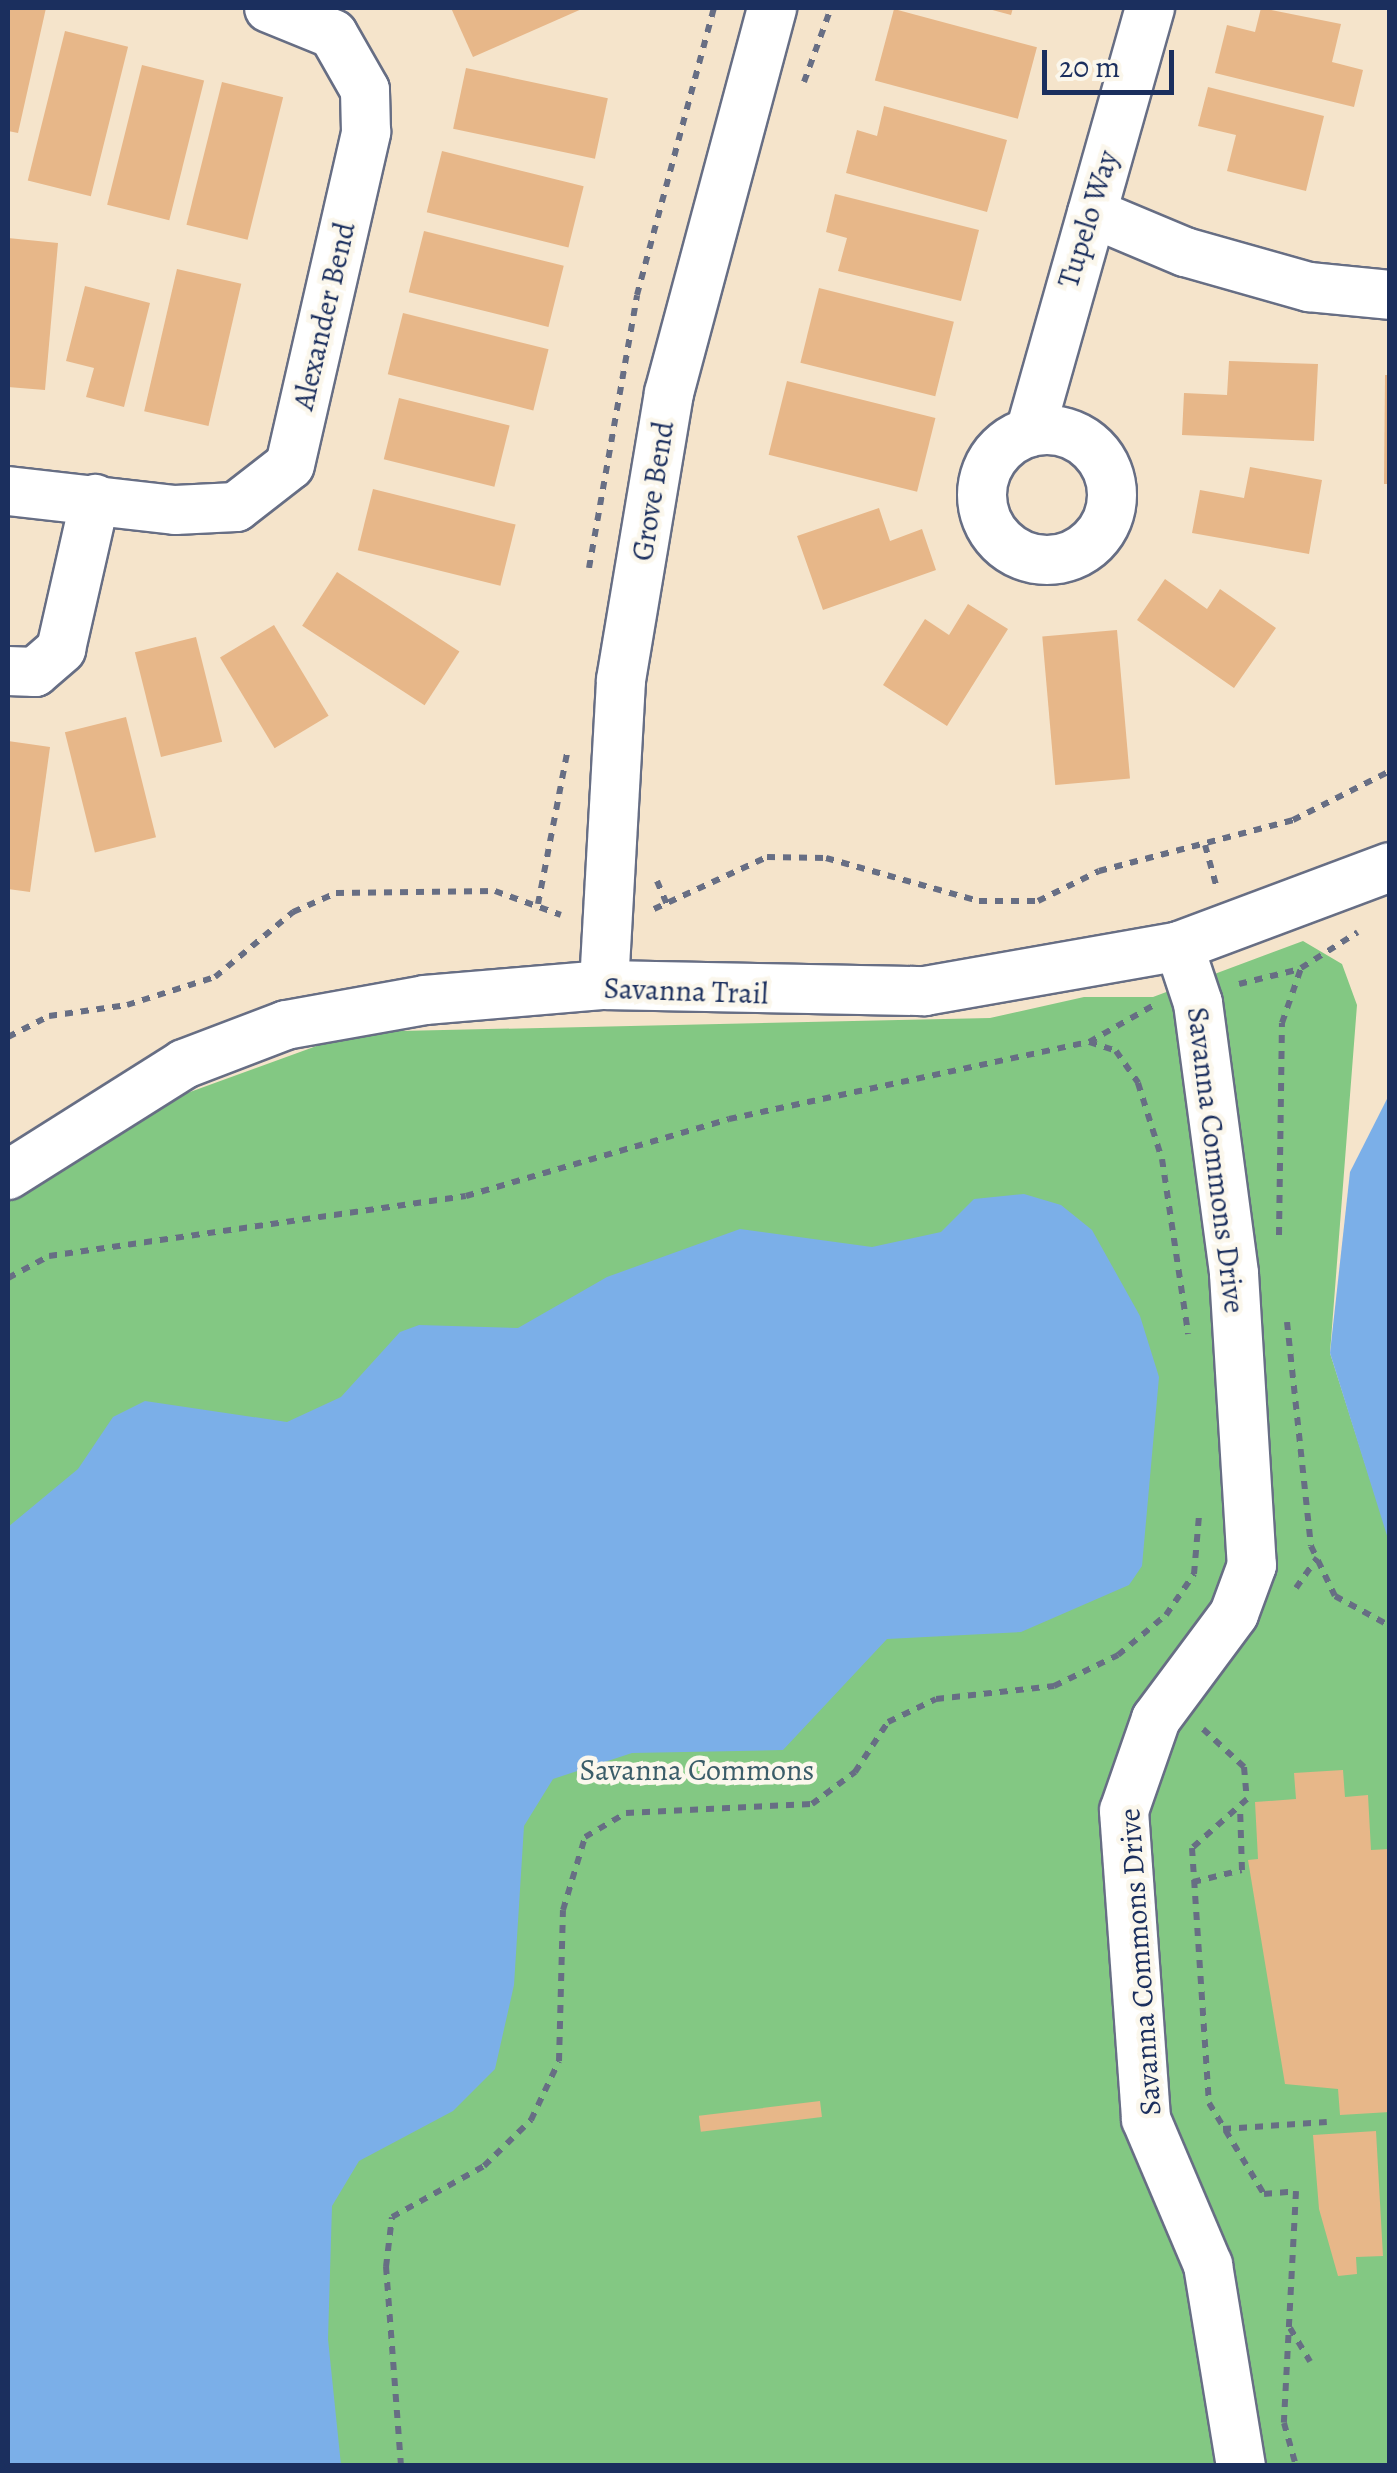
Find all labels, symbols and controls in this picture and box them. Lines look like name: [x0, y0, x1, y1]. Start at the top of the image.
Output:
scale bar: [1047, 30, 1180, 92]
text: 20 m: [1059, 47, 1120, 87]
street label: Tupelo Way: [1050, 146, 1126, 292]
street label: Alexander Bend: [285, 219, 363, 413]
street label: Grove Bend: [624, 419, 682, 563]
street label: Savanna Trail: [603, 970, 769, 1012]
street label: Savanna Commons Drive: [1179, 1005, 1253, 1315]
park label: Savanna Commons: [580, 1752, 814, 1788]
street label: Savanna Commons Drive: [1111, 1807, 1169, 2117]

